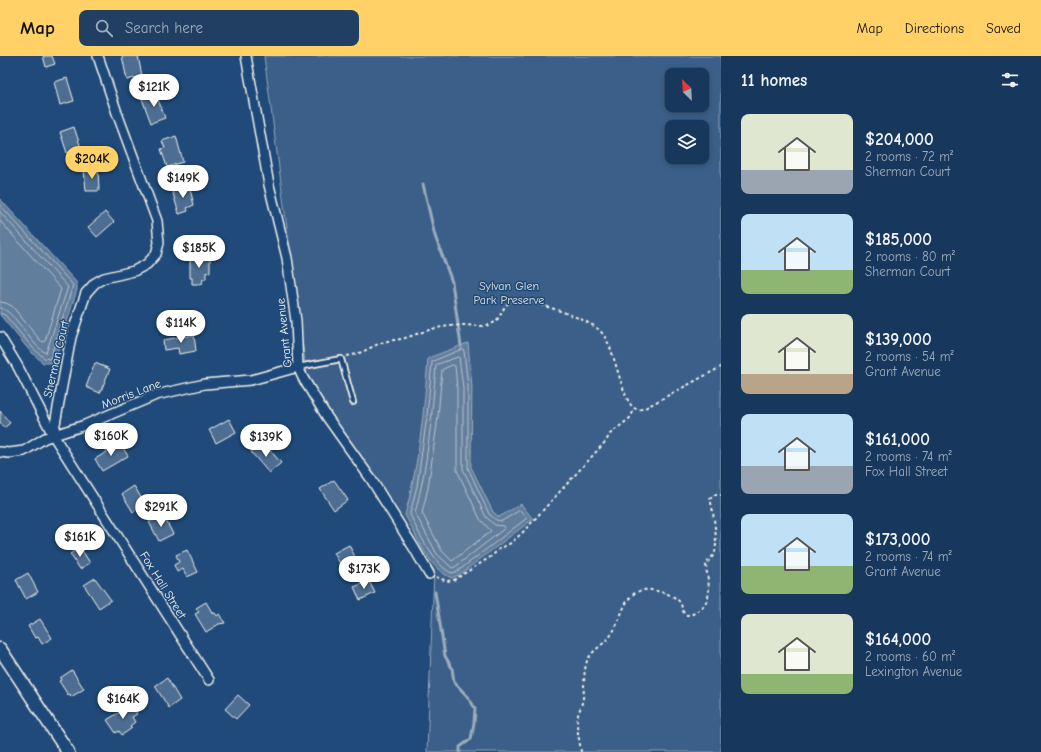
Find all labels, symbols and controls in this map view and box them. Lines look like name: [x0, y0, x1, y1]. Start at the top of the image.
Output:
search box: [79, 10, 359, 46]
text: Map: [20, 17, 55, 39]
icon: search: [93, 17, 115, 39]
text: Search here: [125, 19, 203, 37]
text: Map: [856, 20, 883, 37]
text: Directions: [905, 20, 964, 37]
text: Saved: [986, 20, 1021, 37]
north arrow: [665, 68, 709, 112]
map controls: [665, 68, 709, 164]
icon: filters: [999, 69, 1021, 91]
text: 11 homes: [741, 71, 807, 90]
pin: $121K: [126, 74, 182, 108]
text: $121K: [138, 79, 170, 94]
button: layers: [665, 120, 709, 164]
icon: home: [773, 130, 821, 178]
text: $204,000: [865, 130, 934, 149]
pin: $204K: [64, 146, 120, 180]
text: 2 rooms · 72 m²: [865, 149, 953, 164]
text: $204K: [74, 151, 110, 166]
text: Sherman Court: [865, 164, 950, 179]
pin: $149K: [155, 165, 211, 199]
text: $149K: [166, 170, 200, 185]
icon: home: [773, 230, 821, 278]
text: $185,000: [865, 230, 932, 249]
pin: $185K: [171, 235, 227, 269]
text: $185K: [182, 240, 216, 255]
text: 2 rooms · 80 m²: [865, 249, 955, 264]
text: Sherman Court: [865, 264, 950, 279]
park label: Sylvan Glen Park Preserve: [474, 279, 544, 307]
street label: Grant Avenue: [273, 297, 295, 369]
pin: $114K: [153, 310, 209, 344]
text: $114K: [165, 315, 197, 330]
street label: Sherman Court: [40, 319, 72, 399]
icon: home: [773, 330, 821, 378]
text: $139,000: [865, 330, 932, 349]
text: 2 rooms · 54 m²: [865, 349, 954, 364]
text: Grant Avenue: [865, 364, 941, 379]
street label: Morris Lane: [99, 376, 163, 412]
pin: $160K: [83, 423, 139, 457]
pin: $139K: [238, 424, 294, 458]
text: $160K: [94, 428, 128, 443]
text: $139K: [249, 429, 283, 444]
icon: home: [773, 430, 821, 478]
text: $161,000: [865, 430, 930, 449]
text: 2 rooms · 74 m²: [865, 449, 952, 464]
text: Fox Hall Street: [865, 464, 948, 479]
pin: $291K: [133, 494, 189, 528]
text: $291K: [144, 499, 178, 514]
pin: $161K: [52, 524, 108, 558]
text: $161K: [64, 529, 96, 544]
icon: home: [773, 530, 821, 578]
text: $173,000: [865, 530, 930, 549]
street label: Fox Hall Street: [137, 549, 189, 621]
text: 2 rooms · 74 m²: [865, 549, 952, 564]
pin: $173K: [336, 556, 392, 590]
text: $173K: [348, 561, 380, 576]
text: Grant Avenue: [865, 564, 941, 579]
icon: home: [773, 630, 821, 678]
text: $164,000: [865, 630, 931, 649]
text: 2 rooms · 60 m²: [865, 649, 955, 664]
text: Lexington Avenue: [865, 664, 962, 679]
pin: $164K: [95, 686, 151, 720]
text: $164K: [106, 691, 140, 706]

